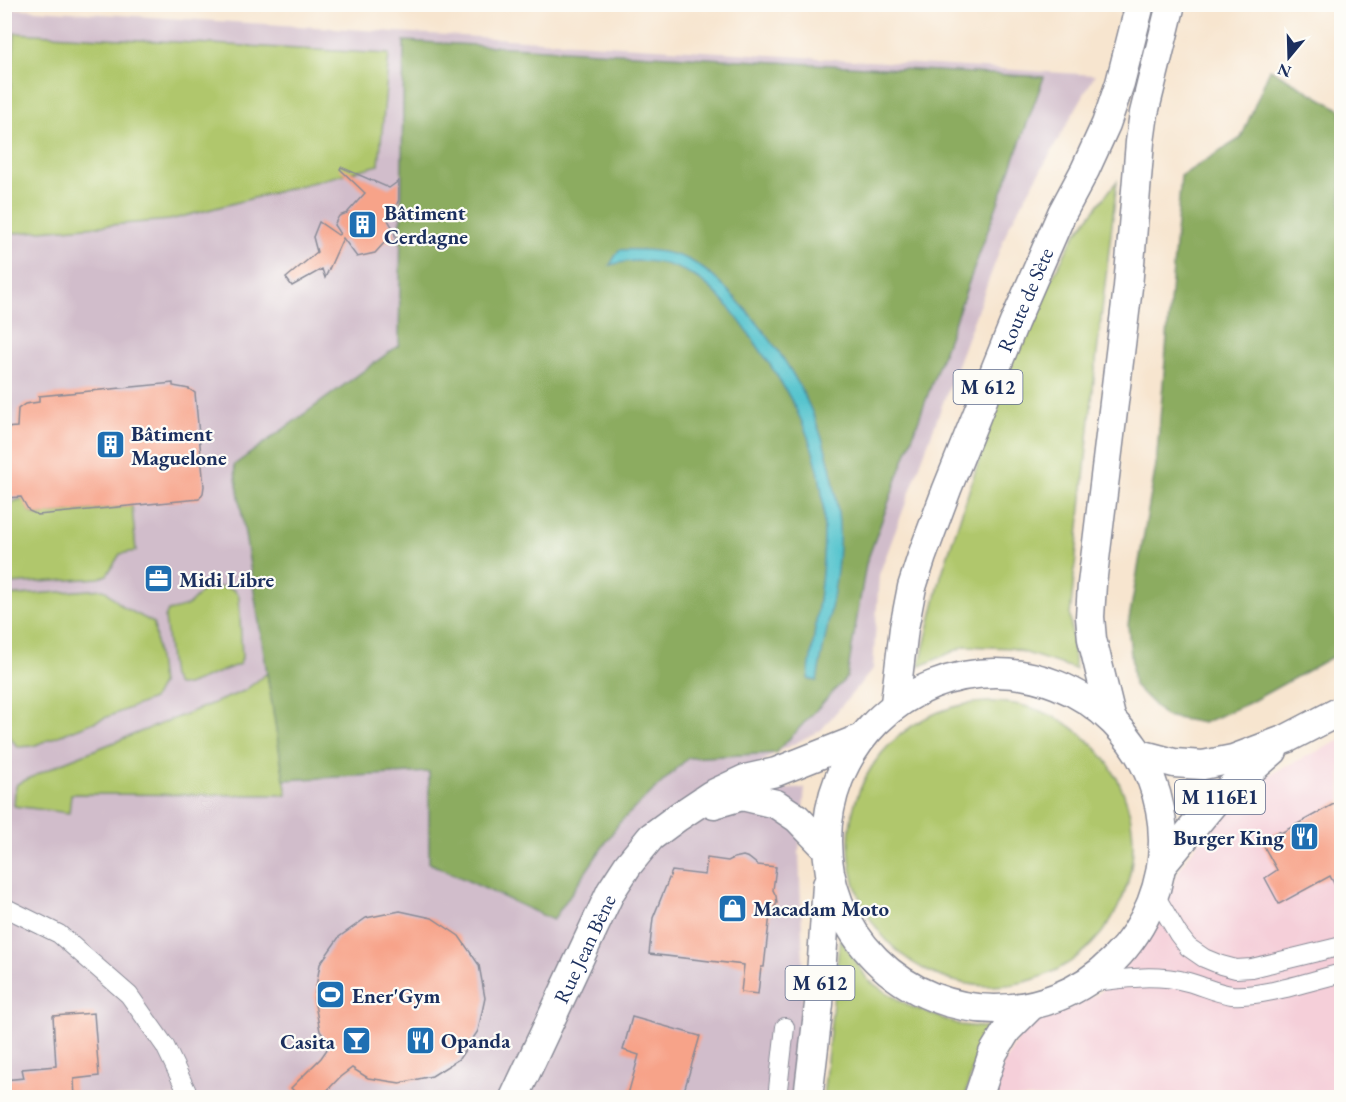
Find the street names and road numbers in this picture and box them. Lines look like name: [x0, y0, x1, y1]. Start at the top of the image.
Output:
street label: Route de Sète: [990, 243, 1059, 356]
road number: M 612: [954, 370, 1022, 404]
road number: M 116E1: [1175, 780, 1265, 814]
street label: Rue Jean Bène: [547, 890, 621, 1007]
road number: M 612: [786, 966, 854, 1000]

